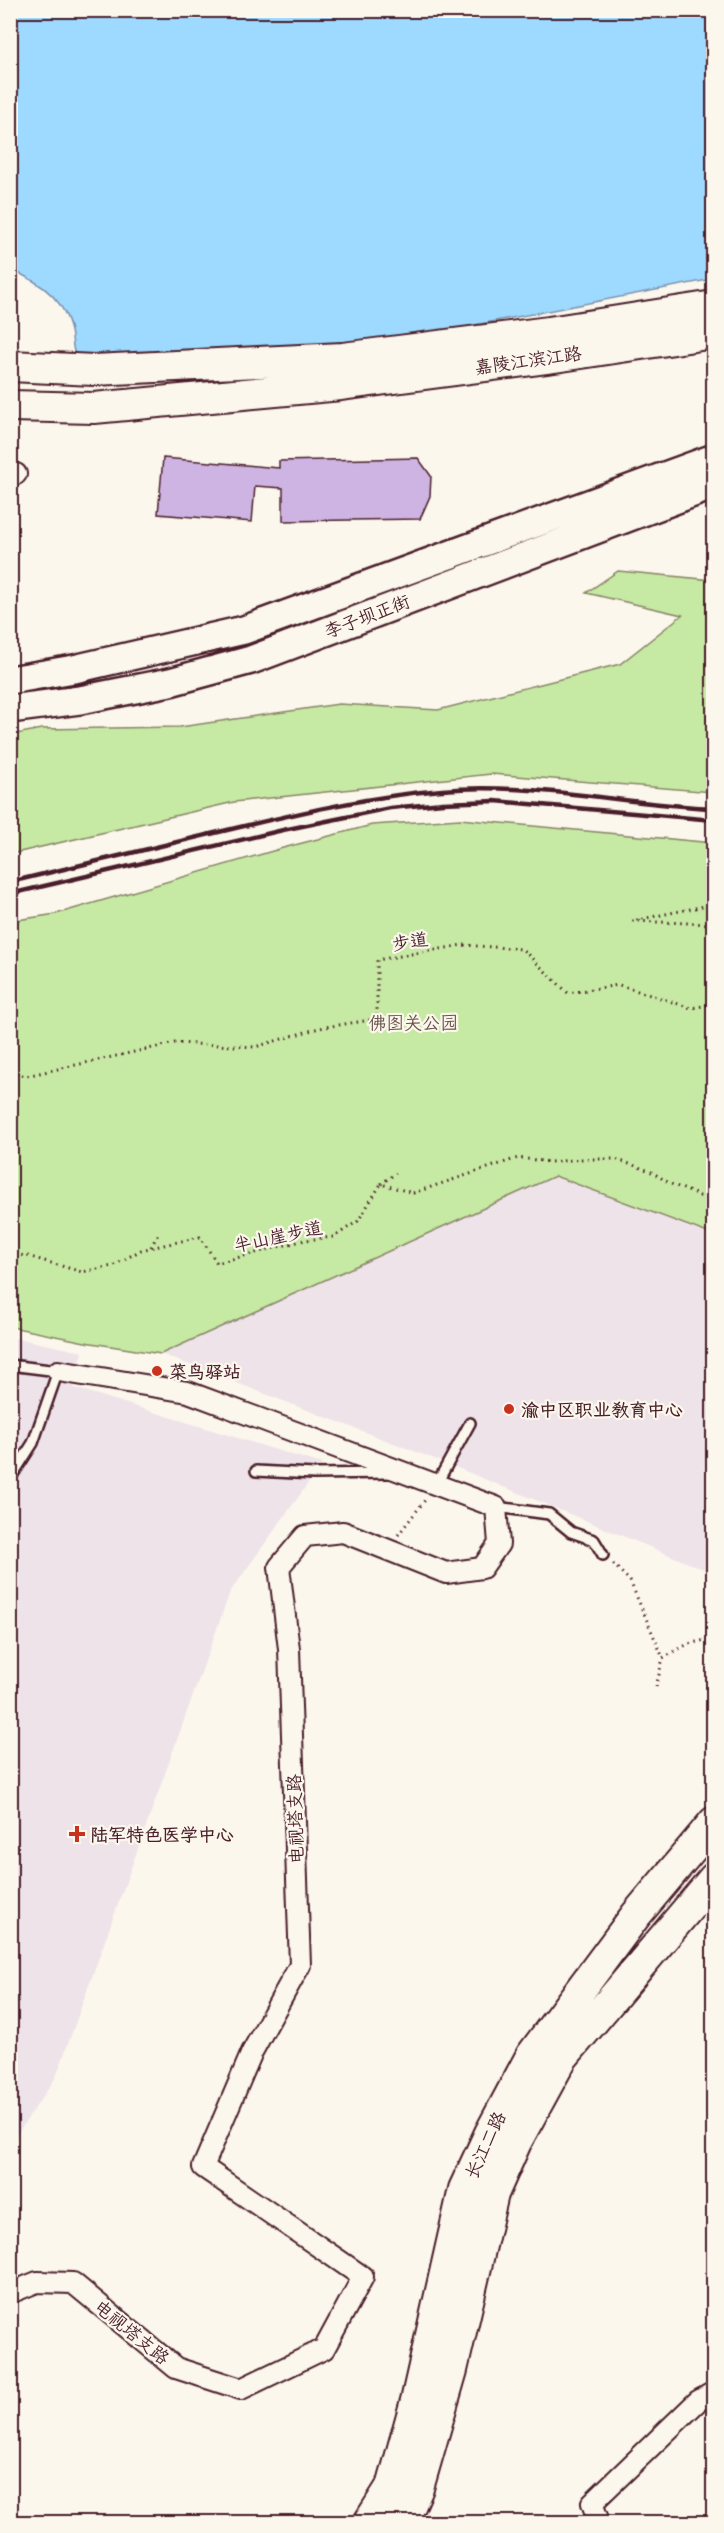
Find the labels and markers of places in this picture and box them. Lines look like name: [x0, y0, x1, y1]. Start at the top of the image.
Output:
place label: 菜鸟驿站: [169, 1360, 241, 1383]
marker: 菜鸟驿站: [150, 1364, 164, 1378]
place label: 渝中区职业教育中心: [521, 1398, 683, 1421]
marker: 渝中区职业教育中心: [502, 1402, 516, 1416]
place label: 陆军特色医学中心: [90, 1823, 234, 1846]
marker: 陆军特色医学中心: [68, 1825, 86, 1843]

